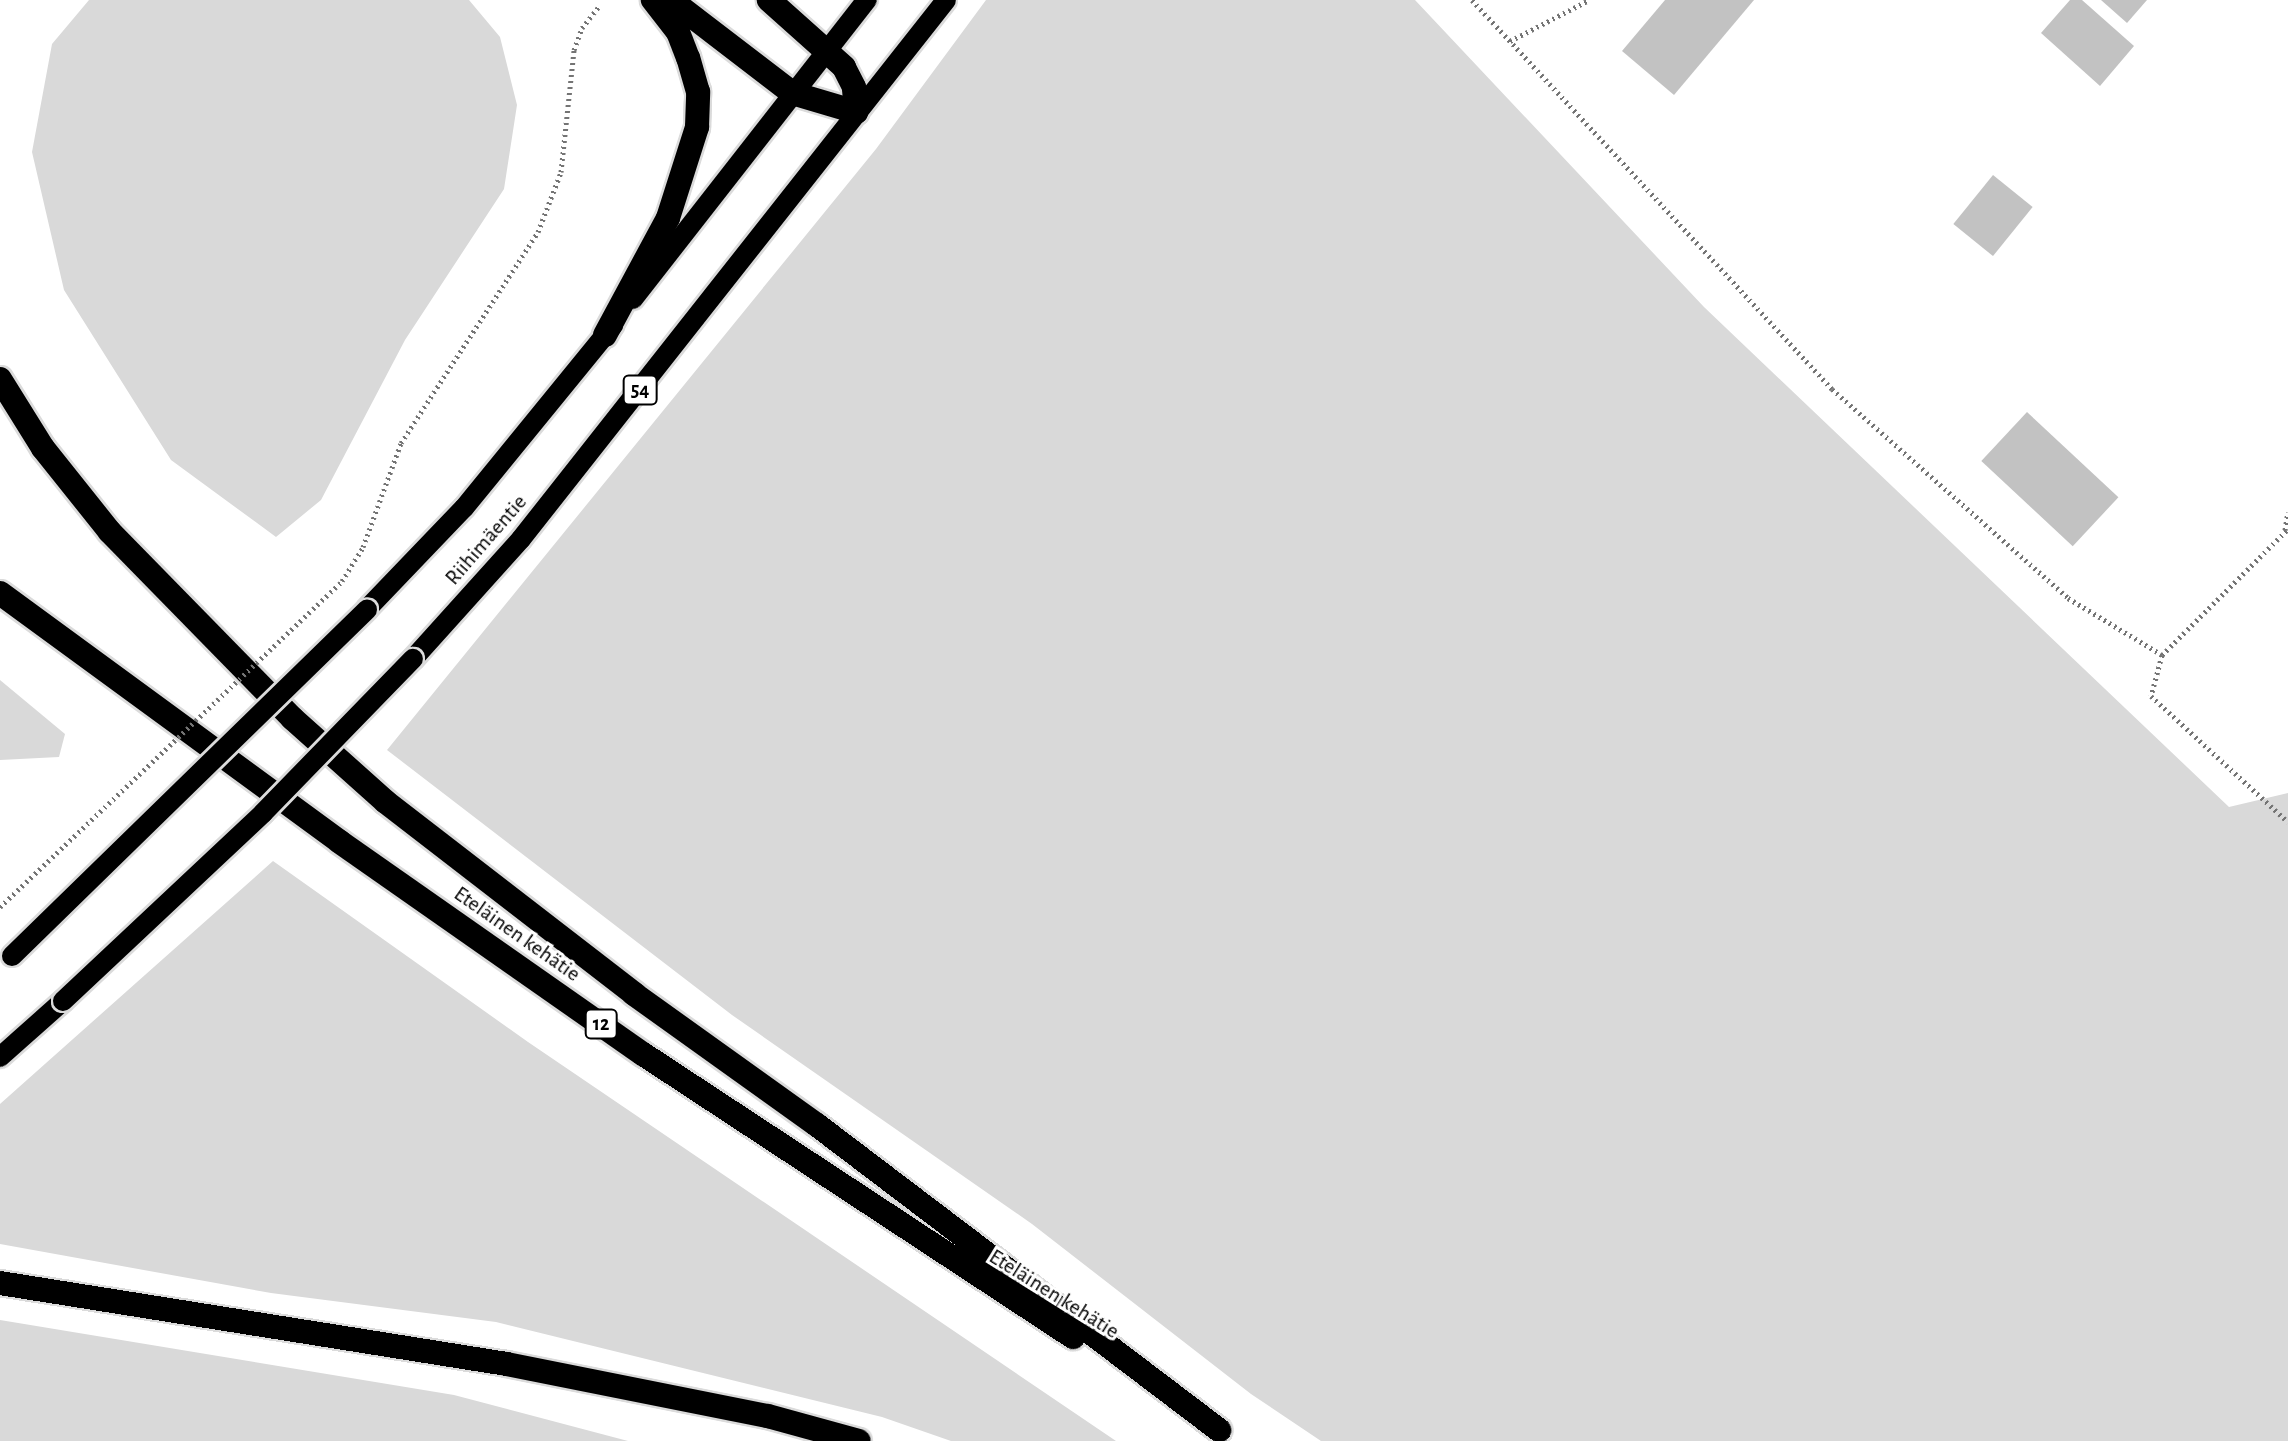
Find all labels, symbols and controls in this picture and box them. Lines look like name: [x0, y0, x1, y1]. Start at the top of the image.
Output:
road number: 54: [622, 374, 658, 406]
street label: Riihimäentie: [440, 489, 532, 591]
street label: Eteläinen kehätie: [449, 881, 585, 987]
road number: 12: [583, 1008, 619, 1040]
street label: Eteläinen kehätie: [984, 1244, 1124, 1344]

